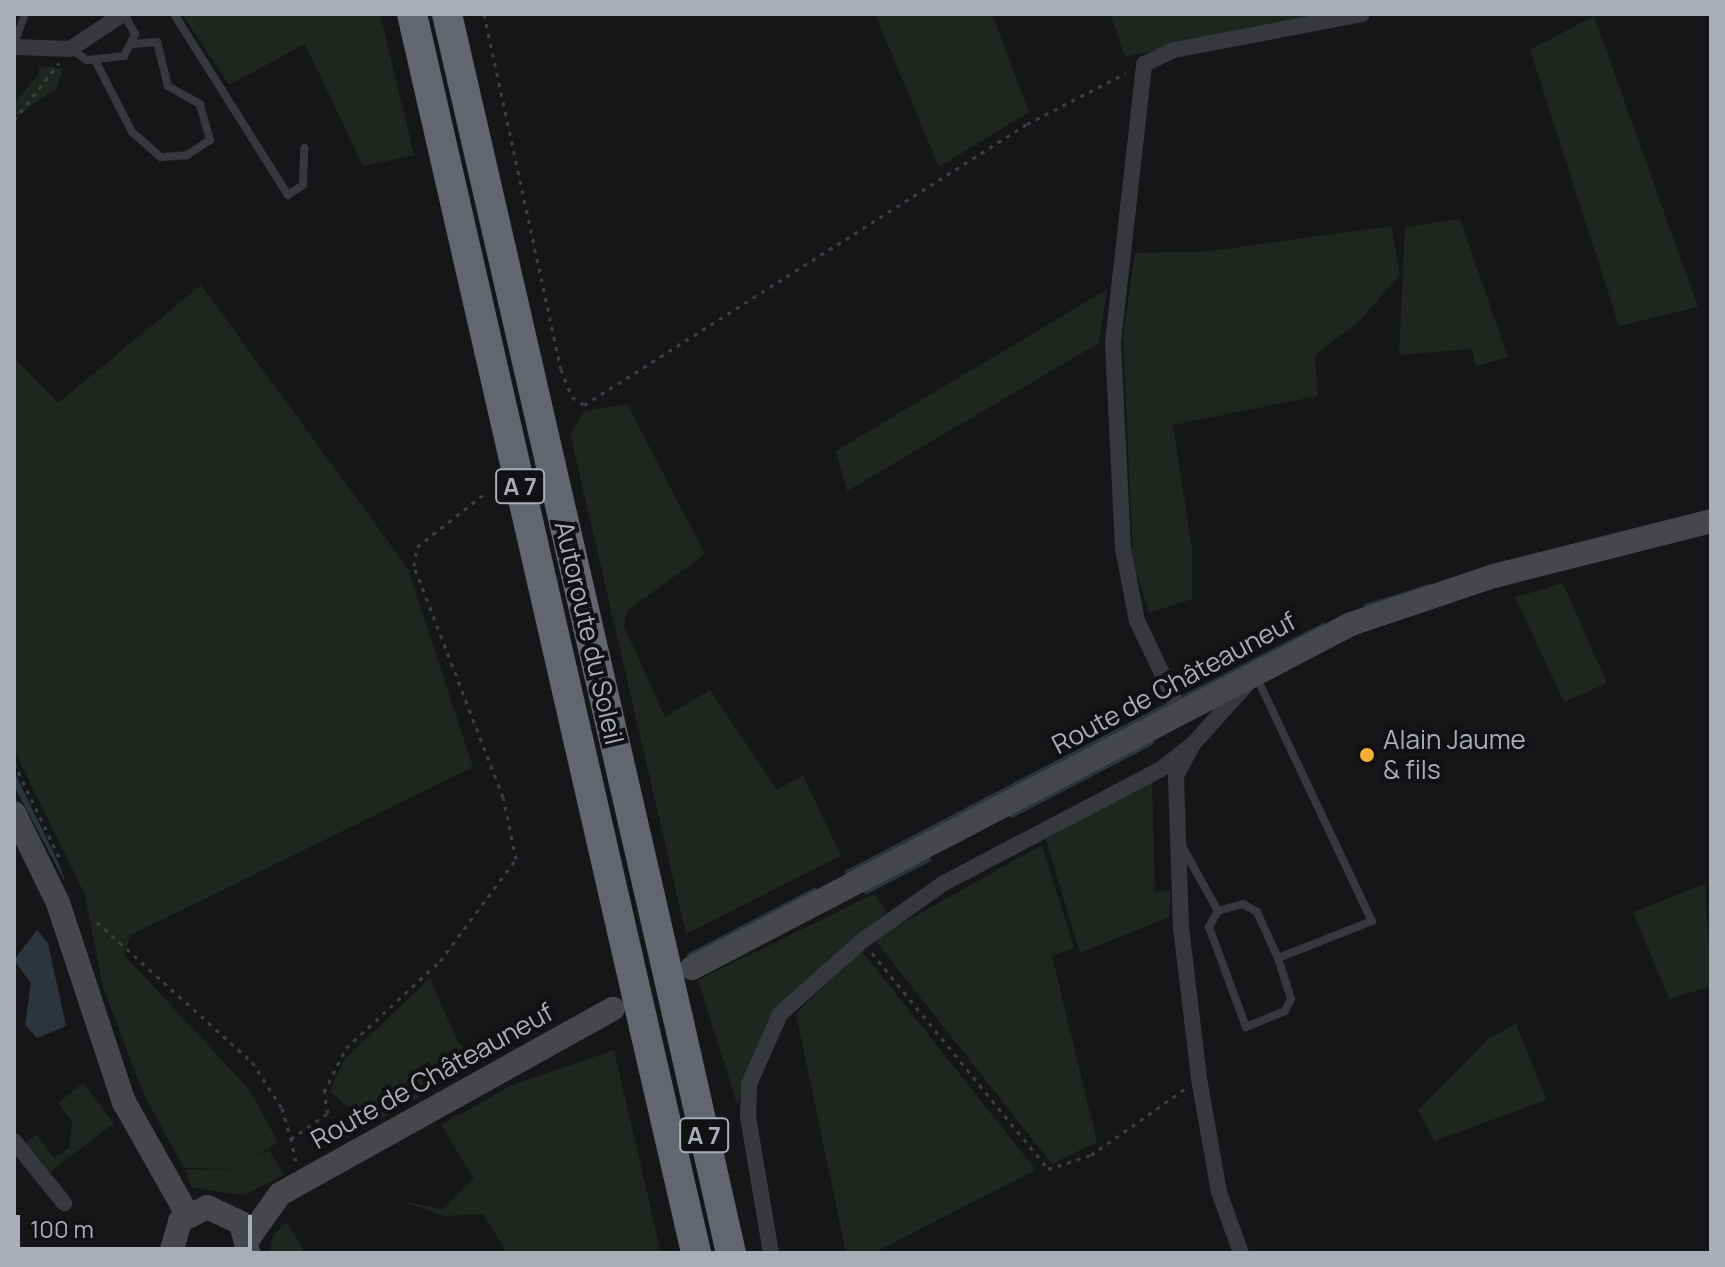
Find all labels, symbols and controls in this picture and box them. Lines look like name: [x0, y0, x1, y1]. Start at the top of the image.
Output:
road number: A 7: [494, 466, 546, 506]
street label: Autoroute du Soleil: [548, 518, 630, 748]
street label: Route de Châteauneuf: [1047, 605, 1301, 761]
place label: Alain Jaume & fils: [1383, 724, 1526, 786]
marker: Alain Jaume & fils: [1358, 746, 1376, 764]
street label: Route de Châteauneuf: [306, 996, 558, 1156]
road number: A 7: [678, 1115, 730, 1155]
scale bar: [20, 1199, 256, 1249]
text: 100 m: [30, 1212, 94, 1245]

